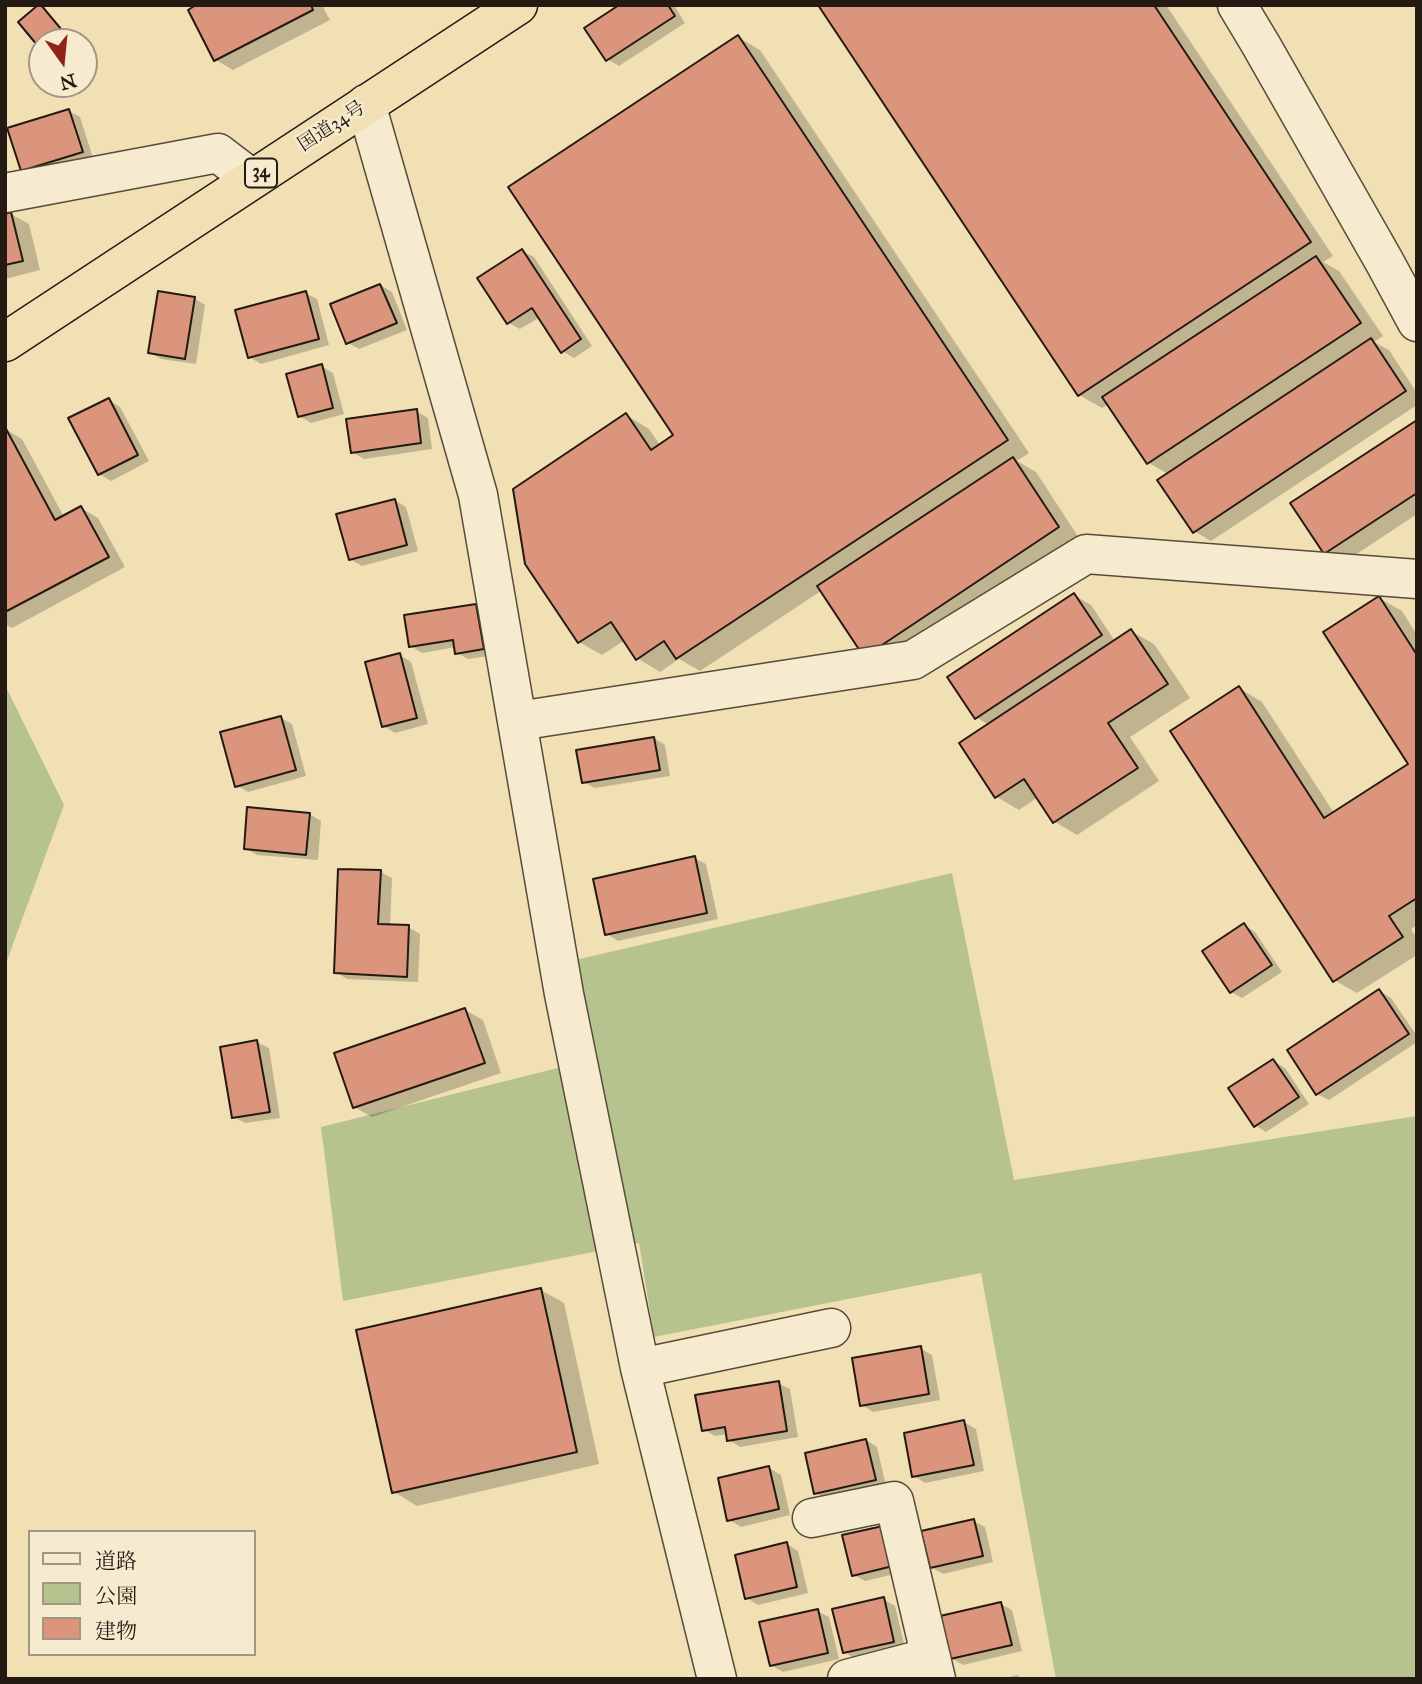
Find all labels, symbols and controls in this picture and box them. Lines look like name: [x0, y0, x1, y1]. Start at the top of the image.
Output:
north arrow: [28, 28, 98, 98]
text: N: [57, 69, 79, 95]
street label: 国道34号: [294, 97, 370, 157]
road number: 34: [245, 158, 277, 188]
legend: [28, 1530, 256, 1656]
text: 道路: [95, 1548, 137, 1574]
text: 公園: [95, 1583, 137, 1609]
text: 建物: [95, 1618, 137, 1644]

